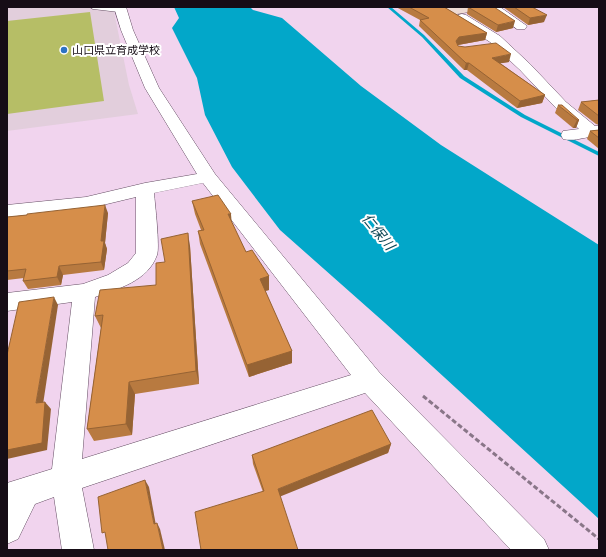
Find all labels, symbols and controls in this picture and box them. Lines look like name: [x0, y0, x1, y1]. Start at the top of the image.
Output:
place label: 山口県立育成学校: [72, 44, 160, 57]
marker: 山口県立育成学校: [59, 45, 69, 55]
water label: 仁保川: [358, 210, 399, 255]

